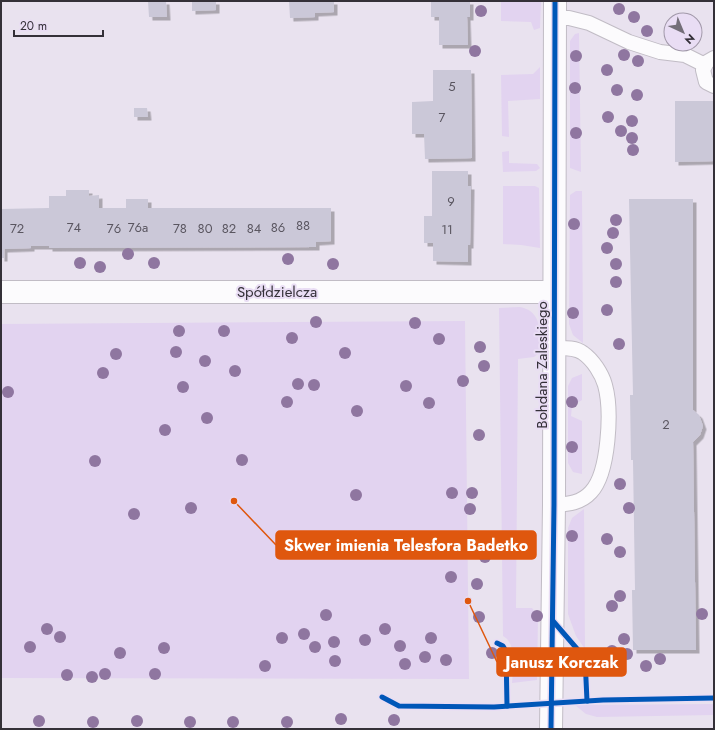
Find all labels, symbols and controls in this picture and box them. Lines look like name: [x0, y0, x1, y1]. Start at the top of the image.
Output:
scale bar: [14, 12, 103, 38]
north arrow: [663, 12, 703, 52]
text: 20 m: [20, 17, 47, 35]
text: N: [681, 30, 699, 48]
house number: 5: [448, 77, 456, 96]
house number: 7: [439, 108, 446, 127]
house number: 9: [447, 192, 455, 211]
house number: 88: [296, 216, 310, 235]
house number: 74: [67, 218, 82, 237]
house number: 76a: [128, 218, 148, 237]
house number: 86: [271, 218, 285, 237]
house number: 72: [10, 219, 24, 238]
house number: 76: [107, 219, 121, 238]
house number: 78: [173, 219, 187, 238]
house number: 80: [198, 219, 213, 238]
house number: 82: [222, 219, 236, 238]
house number: 84: [247, 219, 262, 238]
house number: 11: [441, 220, 453, 239]
street label: Spółdzielcza: [237, 281, 317, 303]
street label: Bohdana Zaleskiego: [531, 301, 553, 429]
house number: 2: [662, 415, 670, 434]
callout: Skwer imienia Telesfora Badetko: [276, 531, 536, 559]
text: Skwer imienia Telesfora Badetko: [284, 534, 528, 557]
callout: Janusz Korczak: [497, 648, 626, 676]
text: Janusz Korczak: [502, 651, 619, 674]

